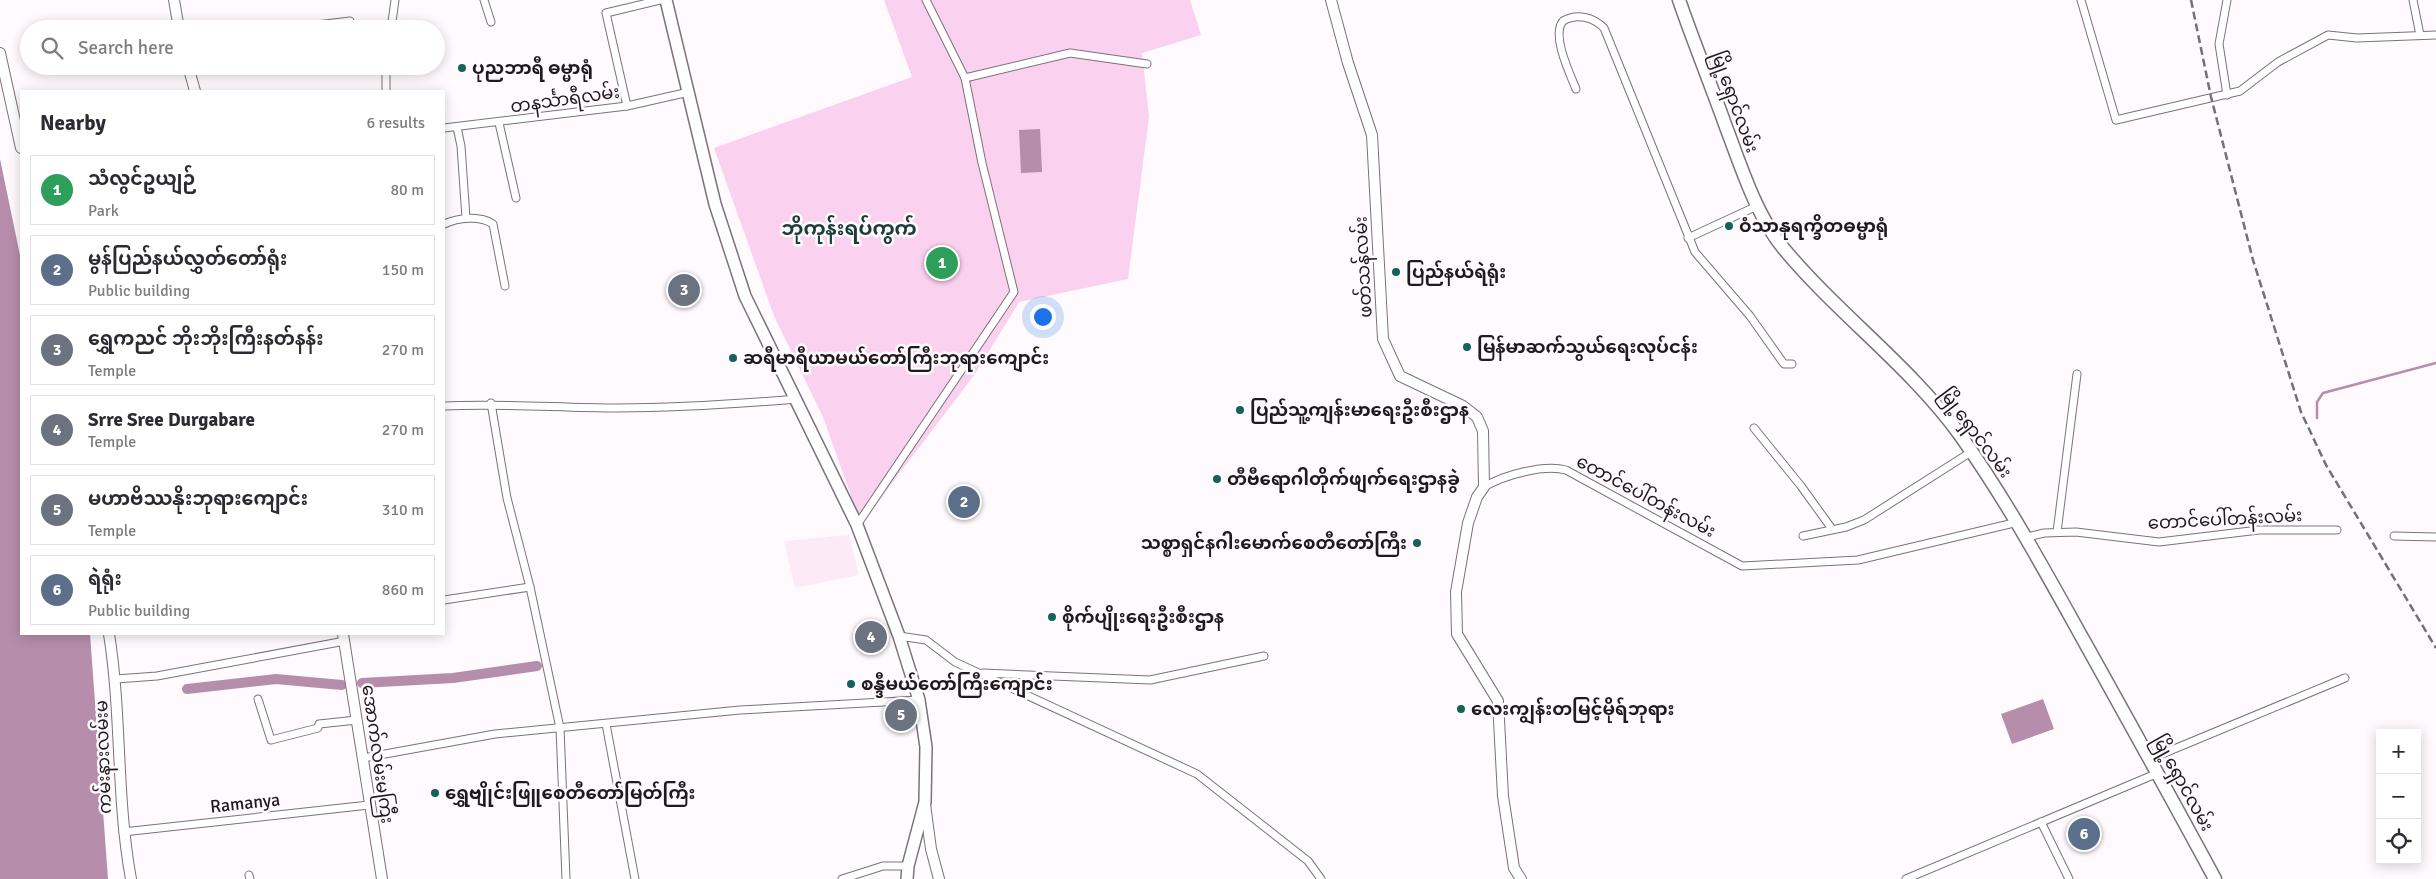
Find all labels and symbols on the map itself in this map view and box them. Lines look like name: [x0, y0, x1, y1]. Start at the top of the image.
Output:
street label: မြို့ရှောင်လမ်း: [1703, 47, 1766, 157]
place label: ပုညဘာရီ ဓမ္မာရုံ: [472, 56, 593, 82]
marker: ပုညဘာရီ ဓမ္မာရုံ: [456, 62, 468, 74]
street label: တနင်္သာရီလမ်း: [509, 77, 622, 122]
place label: ဝံသာနုရက္ခိတဓမ္မာရုံ: [1739, 214, 1888, 240]
district label: ဘိုကုန်းရပ်ကွက်: [781, 215, 917, 244]
street label: ဖတ်သန်လမ်း: [1347, 215, 1381, 318]
marker: ဝံသာနုရက္ခိတဓမ္မာရုံ: [1723, 220, 1735, 232]
pin: 1: [926, 244, 958, 282]
place label: ပြည်နယ်ရဲရုံး: [1406, 260, 1506, 286]
marker: ပြည်နယ်ရဲရုံး: [1390, 266, 1402, 278]
pin: 3: [668, 271, 700, 309]
your location: [1030, 304, 1056, 330]
place label: မြန်မာဆက်သွယ်ရေးလုပ်ငန်း: [1477, 335, 1698, 361]
marker: မြန်မာဆက်သွယ်ရေးလုပ်ငန်း: [1461, 341, 1473, 353]
place label: ဆရီမာရီယာမယ်တော်ကြီးဘုရားကျောင်း: [743, 346, 1049, 373]
marker: ဆရီမာရီယာမယ်တော်ကြီးဘုရားကျောင်း: [727, 352, 739, 364]
street label: မြို့ရှောင်လမ်း: [1932, 382, 2019, 485]
place label: ပြည်သူ့ကျန်းမာရေးဦးစီးဌာန: [1250, 398, 1469, 425]
marker: ပြည်သူ့ကျန်းမာရေးဦးစီးဌာန: [1234, 404, 1246, 416]
street label: တောင်ပေါ်တန်းလမ်း: [1571, 448, 1720, 546]
place label: တီဗီရောဂါတိုက်ဖျက်ရေးဌာနခွဲ: [1227, 467, 1460, 494]
marker: တီဗီရောဂါတိုက်ဖျက်ရေးဌာနခွဲ: [1211, 473, 1223, 485]
pin: 2: [948, 483, 980, 521]
street label: တောင်ပေါ်တန်းလမ်း: [2147, 502, 2303, 538]
place label: သစ္စာရှင်နဂါးမောက်စေတီတော်ကြီး: [1141, 531, 1407, 557]
marker: သစ္စာရှင်နဂါးမောက်စေတီတော်ကြီး: [1411, 537, 1423, 549]
place label: စိုက်ပျိုးရေးဦးစီးဌာန: [1062, 605, 1224, 632]
marker: စိုက်ပျိုးရေးဦးစီးဌာန: [1046, 611, 1058, 623]
pin: 4: [855, 618, 887, 656]
place label: စန္ဒီမယ်တော်ကြီးကျောင်း: [861, 672, 1053, 699]
marker: စန္ဒီမယ်တော်ကြီးကျောင်း: [845, 678, 857, 690]
street label: အောက်လမ်းမကြီး: [353, 683, 402, 825]
pin: 5: [885, 696, 917, 734]
place label: လေးကျွန်းတမြင့်မိုရ်ဘုရား: [1471, 697, 1674, 725]
street label: ကမ်းနားလမ်းမ: [88, 699, 120, 814]
marker: လေးကျွန်းတမြင့်မိုရ်ဘုရား: [1455, 703, 1467, 715]
street label: မြို့ရှောင်လမ်း: [2144, 730, 2221, 837]
place label: ရွှေဗျိုင်းဖြူစေတီတော်မြတ်ကြီး: [445, 781, 695, 808]
marker: ရွှေဗျိုင်းဖြူစေတီတော်မြတ်ကြီး: [429, 787, 441, 799]
street label: Ramanya: [209, 788, 281, 818]
pin: 6: [2068, 815, 2100, 853]

